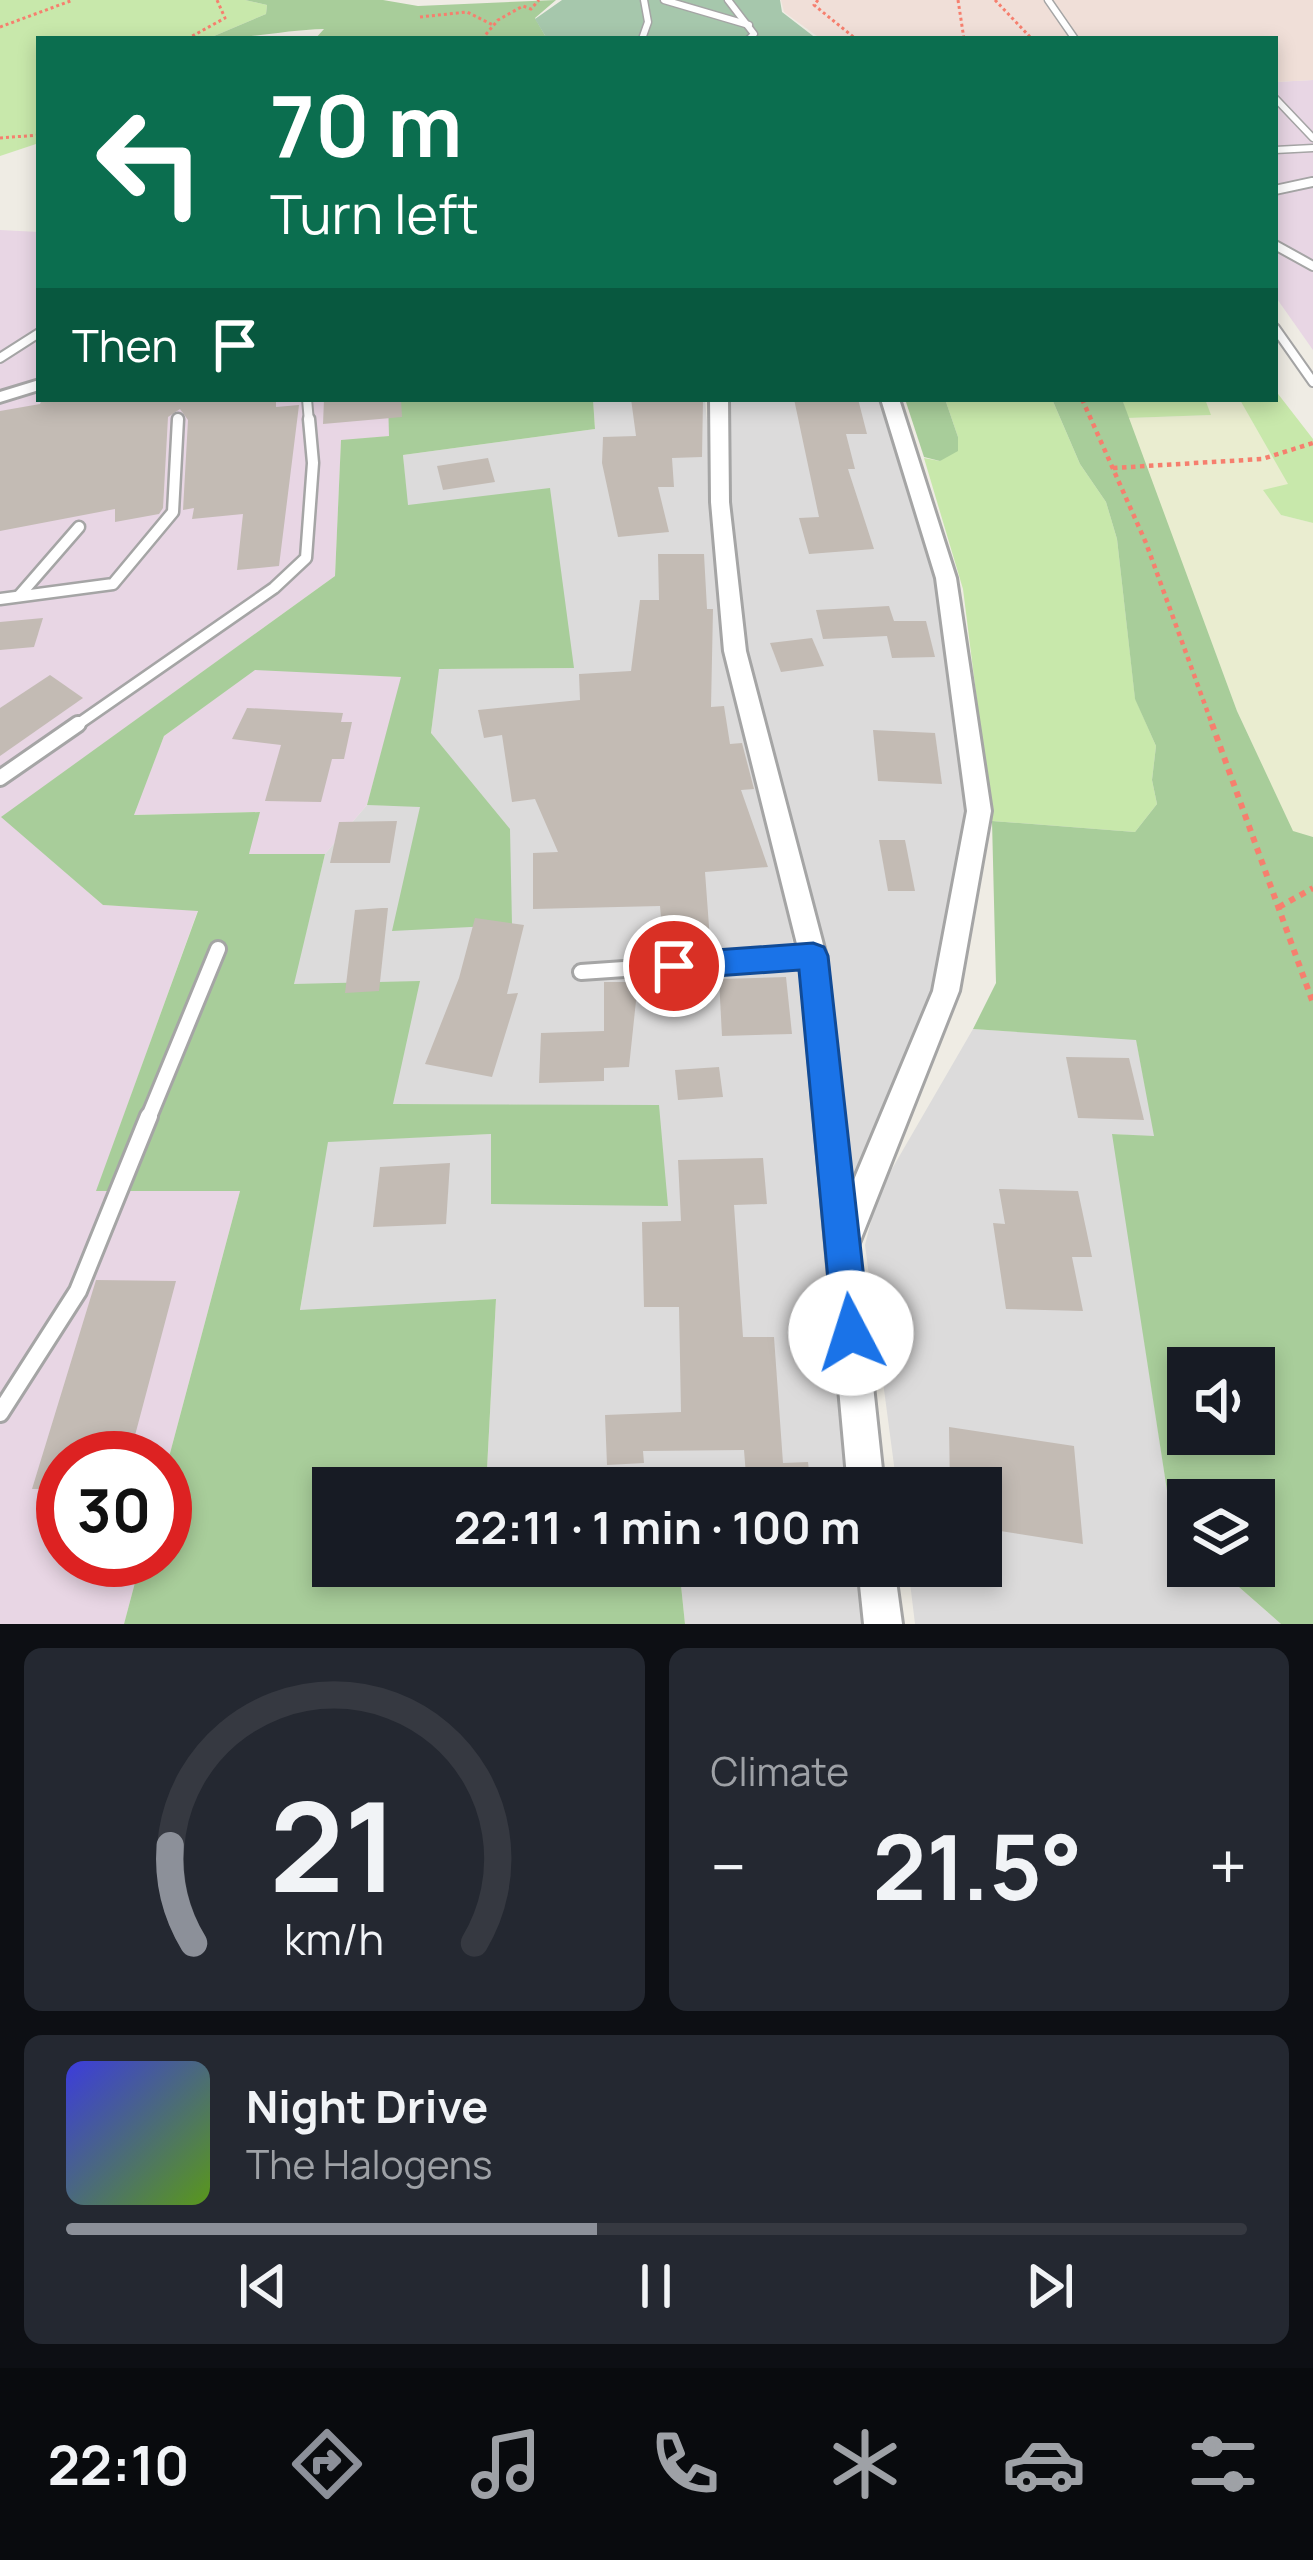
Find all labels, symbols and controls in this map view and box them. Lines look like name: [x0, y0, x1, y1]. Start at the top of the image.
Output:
text: 70 m: [270, 67, 462, 182]
icon: left: [72, 84, 228, 240]
text: Turn left: [270, 176, 479, 250]
icon: arrive: [202, 312, 268, 378]
text: Then: [72, 314, 178, 376]
pin: [623, 915, 725, 1017]
icon: arrive: [641, 933, 707, 999]
position arrow: [788, 1270, 914, 1396]
map controls: [1167, 1347, 1275, 1587]
button: sound: [1167, 1347, 1275, 1455]
speed limit sign: 30: [36, 1431, 192, 1587]
button: layers: [1167, 1479, 1275, 1587]
text: 22:11 · 1 min · 100 m: [454, 1496, 860, 1558]
text: Climate: [711, 1744, 849, 1798]
text: 21: [270, 1759, 399, 1929]
text: 21.5°: [873, 1804, 1083, 1927]
text: −: [711, 1821, 746, 1911]
text: +: [1209, 1821, 1247, 1911]
text: km/h: [284, 1908, 384, 1967]
text: Night Drive: [246, 2075, 488, 2137]
text: The Halogens: [246, 2137, 493, 2191]
icon: previous: [230, 2253, 296, 2319]
icon: pause: [623, 2253, 689, 2319]
icon: next: [1017, 2253, 1083, 2319]
icon: directions: [285, 2422, 369, 2506]
icon: music: [464, 2422, 548, 2506]
icon: phone: [643, 2422, 727, 2506]
icon: climate: [823, 2422, 907, 2506]
icon: car: [1002, 2422, 1086, 2506]
icon: filters: [1181, 2422, 1265, 2506]
text: 22:10: [48, 2427, 190, 2501]

